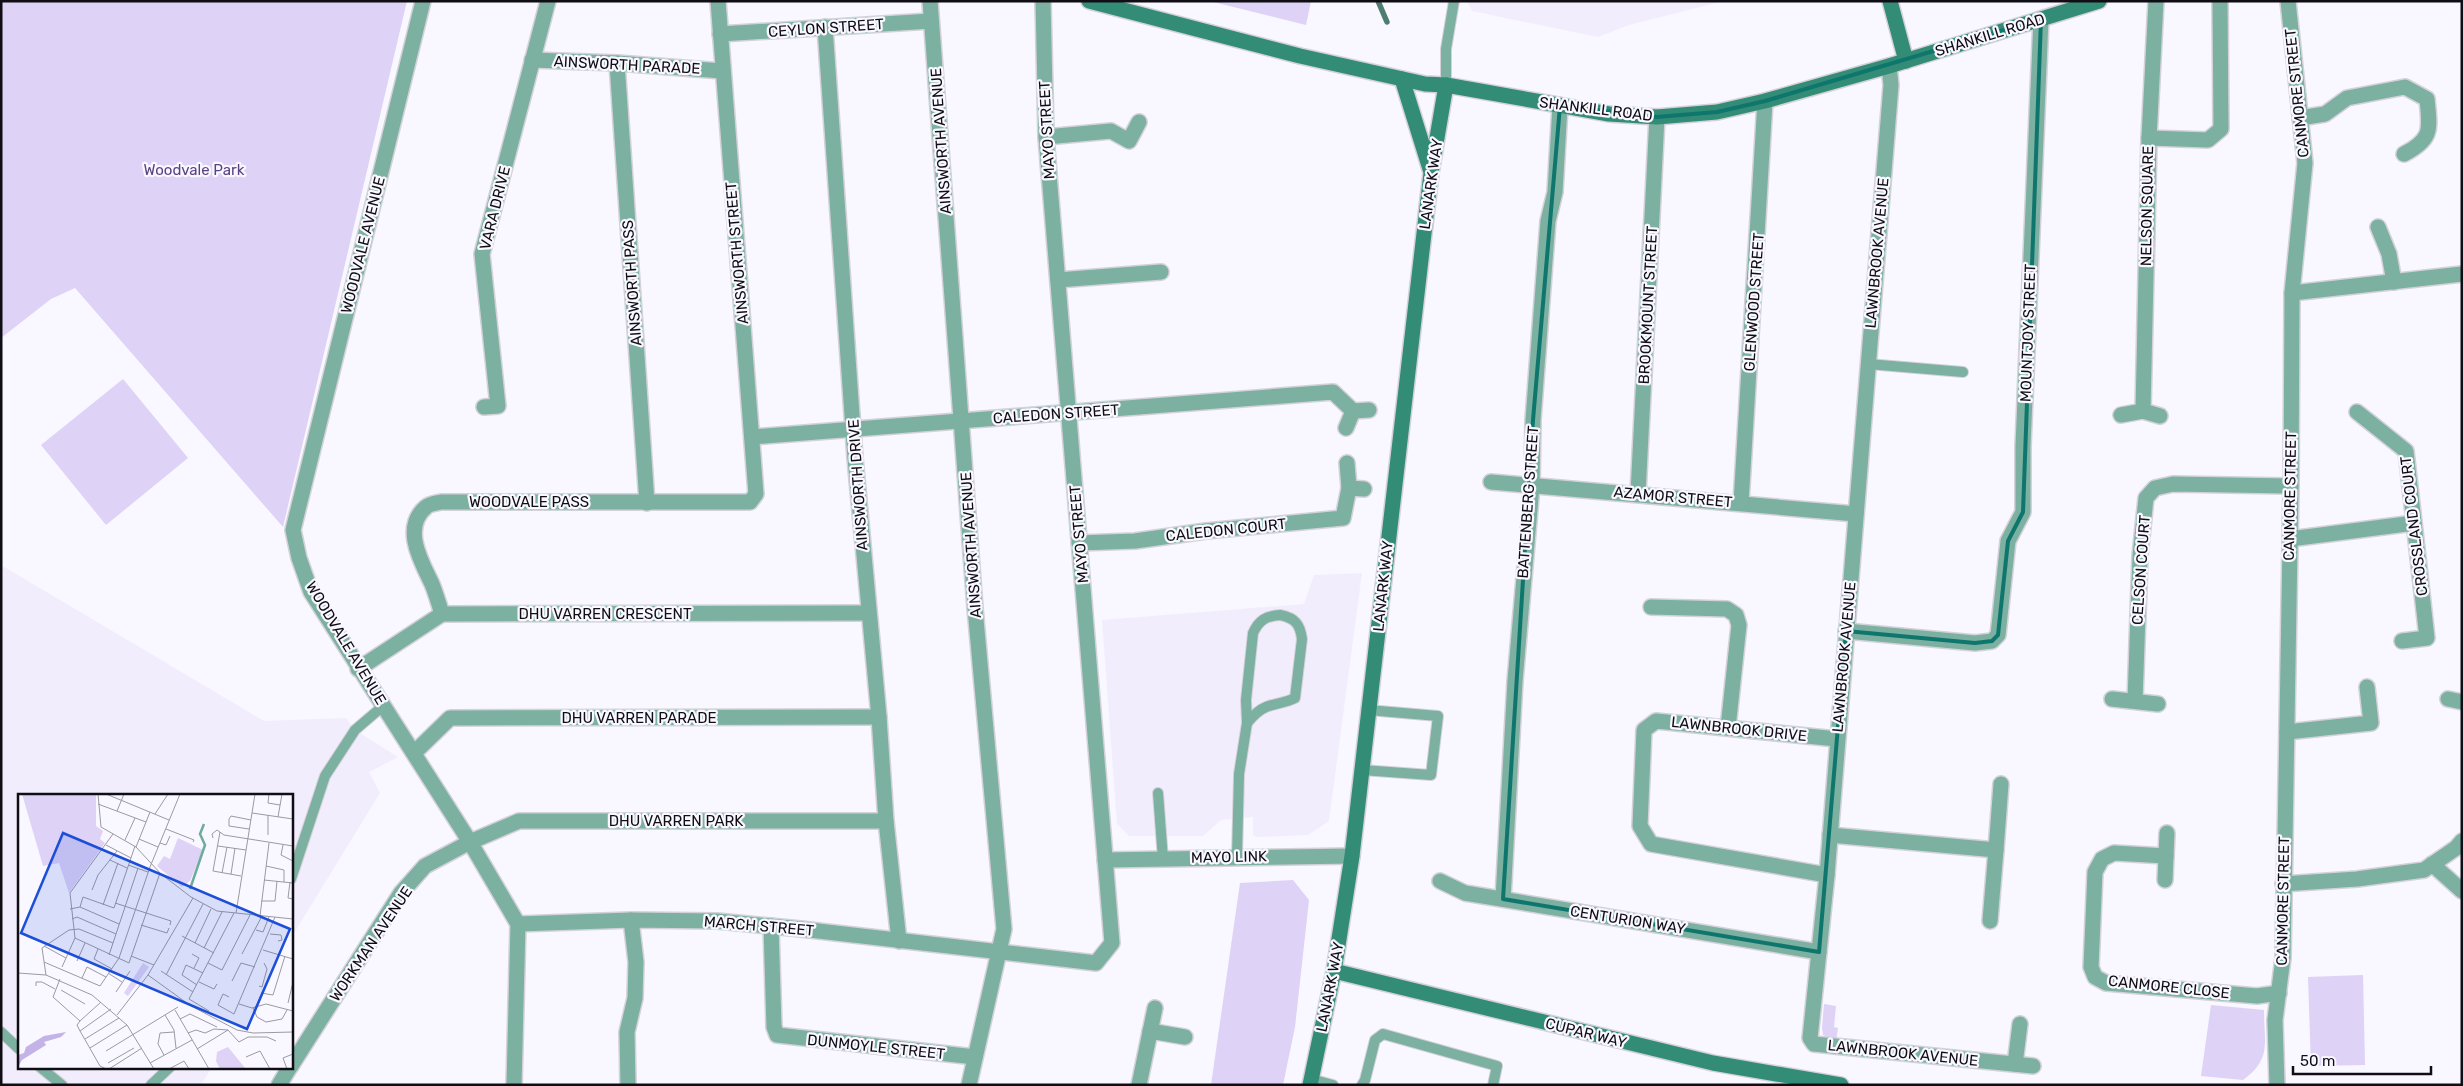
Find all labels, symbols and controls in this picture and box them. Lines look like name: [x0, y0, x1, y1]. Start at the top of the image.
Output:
street label: SHANKILL ROAD: [1933, 10, 2047, 60]
street label: CEYLON STREET: [768, 15, 885, 41]
street label: CANMORE STREET: [2281, 27, 2313, 158]
street label: AINSWORTH PARADE: [553, 52, 701, 78]
street label: AINSWORTH AVENUE: [927, 67, 955, 215]
street label: MAYO STREET: [1035, 80, 1059, 180]
street label: SHANKILL ROAD: [1538, 93, 1654, 125]
street label: LANARK WAY: [1416, 137, 1446, 231]
street label: NELSON SQUARE: [2137, 146, 2157, 266]
park label: Woodvale Park: [143, 161, 245, 179]
street label: VARA DRIVE: [476, 164, 514, 252]
street label: WOODVALE AVENUE: [337, 175, 389, 315]
street label: LAWNBROOK AVENUE: [1861, 177, 1893, 329]
street label: AINSWORTH STREET: [722, 181, 752, 325]
street label: AINSWORTH PASS: [619, 219, 645, 347]
street label: BROOKMOUNT STREET: [1635, 225, 1661, 385]
street label: GLENWOOD STREET: [1740, 232, 1768, 372]
street label: MOUNTJOY STREET: [2017, 263, 2039, 402]
street label: CALEDON STREET: [992, 401, 1120, 427]
street label: AINSWORTH DRIVE: [844, 419, 872, 551]
street label: BATTENBERG STREET: [1514, 425, 1542, 579]
street label: CANMORE STREET: [2280, 431, 2300, 561]
street label: CROSSLAND COURT: [2396, 455, 2431, 597]
street label: AINSWORTH AVENUE: [957, 471, 985, 619]
street label: AZAMOR STREET: [1613, 483, 1733, 511]
street label: MAYO STREET: [1066, 484, 1092, 584]
street label: WOODVALE PASS: [469, 493, 589, 511]
street label: CELSON COURT: [2128, 514, 2154, 626]
street label: CALEDON COURT: [1165, 515, 1287, 545]
street label: LANARK WAY: [1369, 539, 1397, 632]
street label: WOODVALE AVENUE: [302, 578, 390, 708]
street label: LAWNBROOK AVENUE: [1828, 581, 1860, 733]
street label: DHU VARREN CRESCENT: [518, 605, 692, 623]
street label: DHU VARREN PARADE: [561, 709, 717, 727]
street label: LAWNBROOK DRIVE: [1670, 713, 1808, 745]
inset map: [18, 794, 292, 1068]
street label: DHU VARREN PARK: [609, 812, 743, 830]
street label: CANMORE STREET: [2273, 836, 2293, 966]
street label: MAYO LINK: [1191, 847, 1267, 867]
street label: WORKMAN AVENUE: [326, 883, 416, 1005]
street label: CENTURION WAY: [1569, 902, 1687, 938]
street label: MARCH STREET: [703, 912, 815, 940]
street label: LANARK WAY: [1312, 940, 1348, 1034]
street label: CANMORE CLOSE: [2107, 972, 2231, 1002]
street label: CUPAR WAY: [1543, 1014, 1629, 1052]
street label: DUNMOYLE STREET: [806, 1031, 946, 1063]
street label: LAWNBROOK AVENUE: [1827, 1036, 1979, 1070]
scale bar: [2293, 1044, 2430, 1076]
text: 50 m: [2300, 1052, 2335, 1070]

